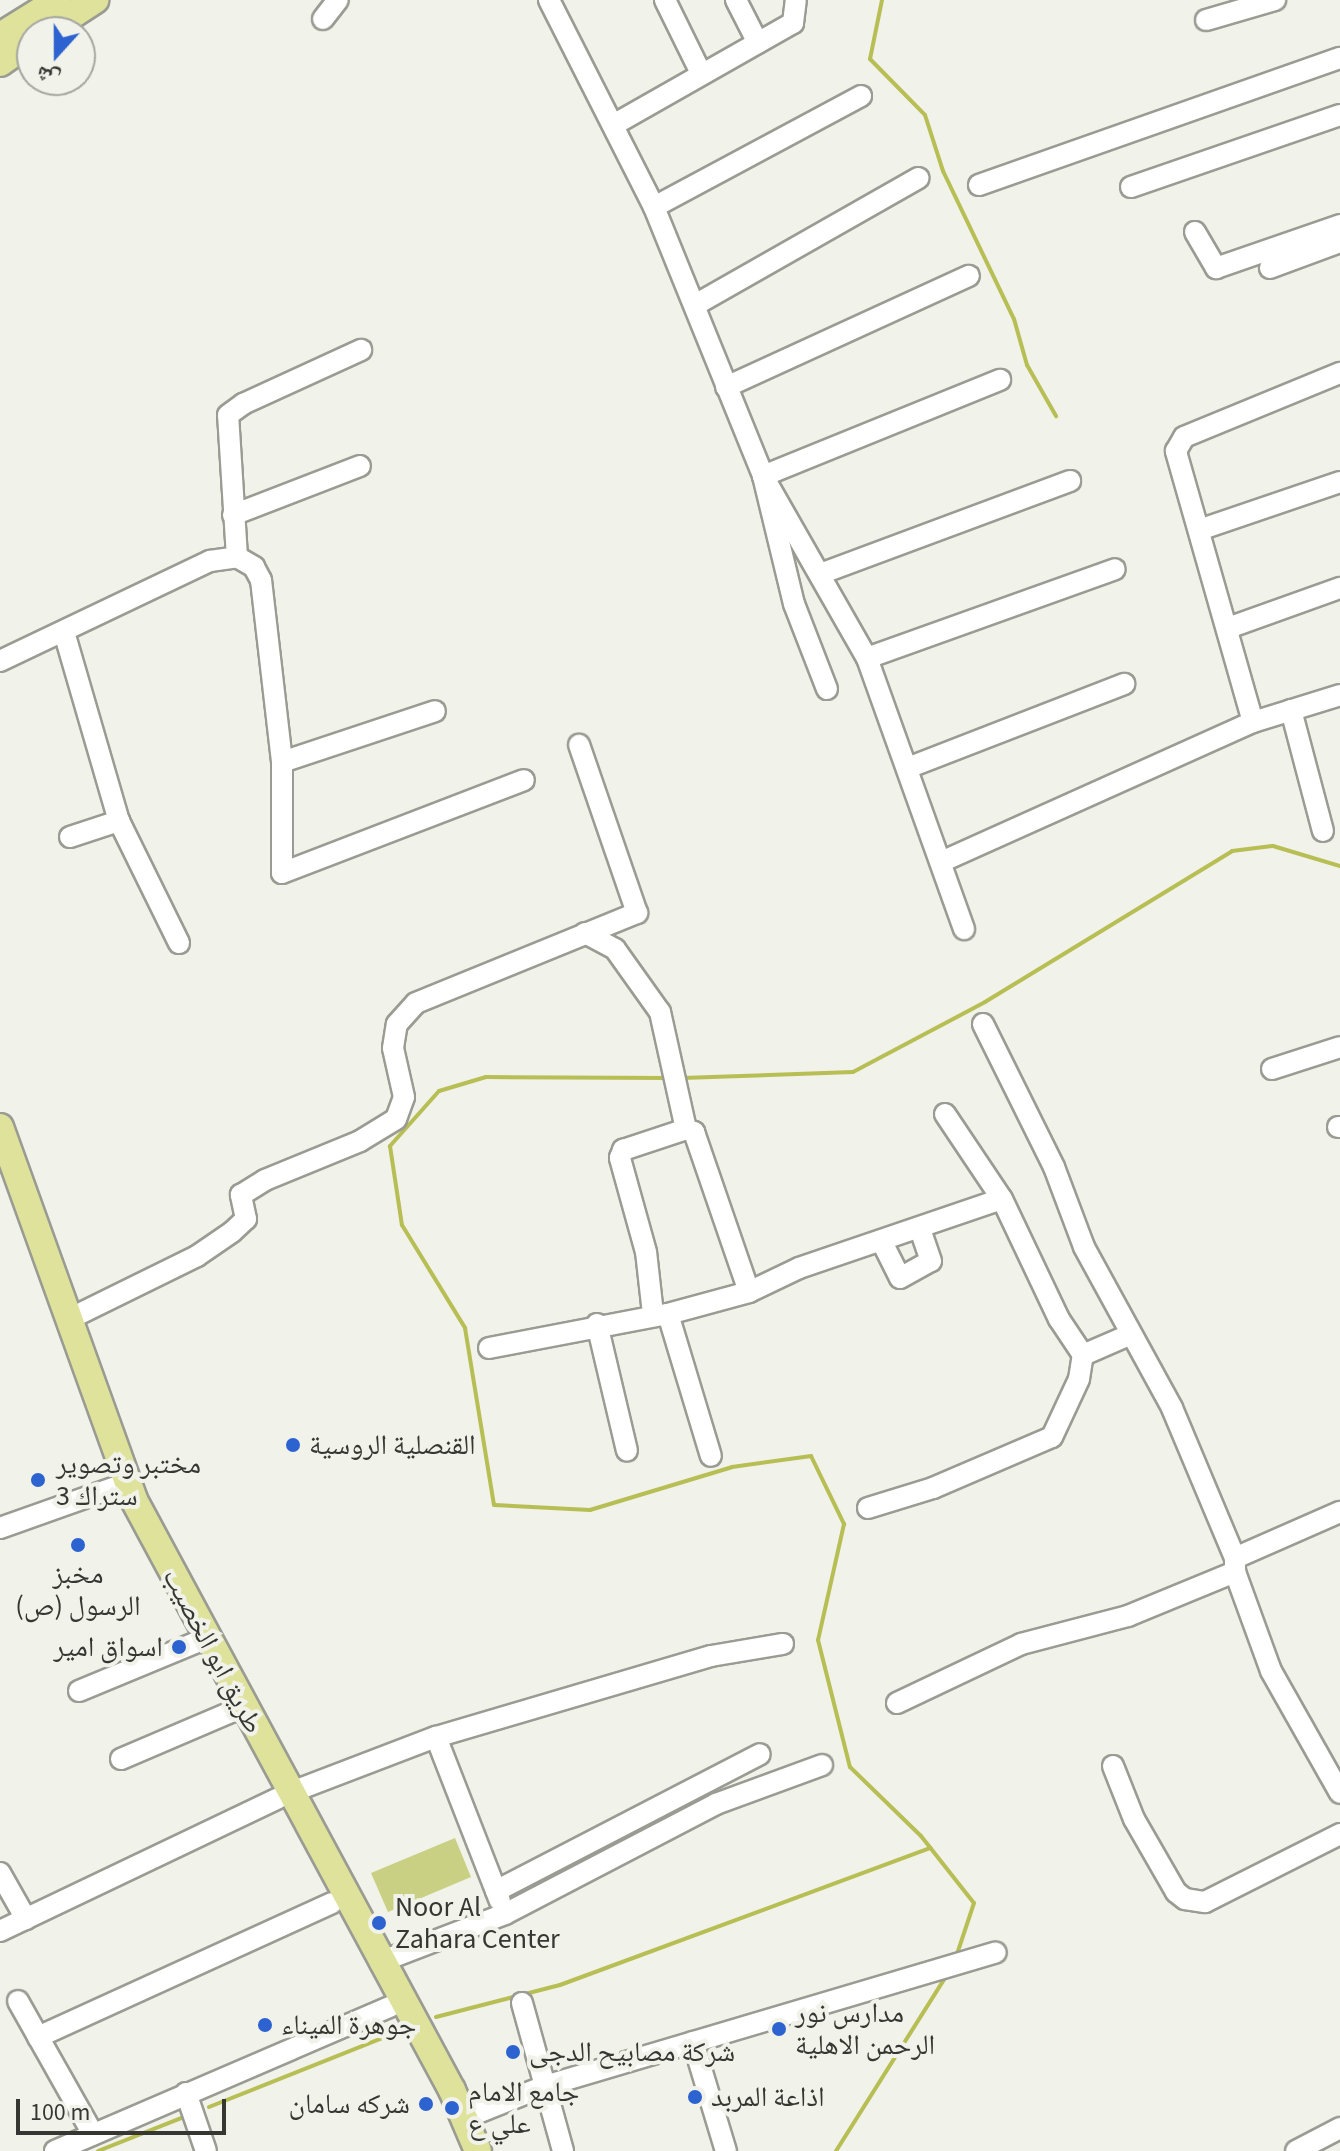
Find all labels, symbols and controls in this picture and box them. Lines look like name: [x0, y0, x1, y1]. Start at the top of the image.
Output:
north arrow: [16, 16, 96, 96]
text: ش: [31, 57, 65, 96]
place label: القنصلية الروسية: [309, 1428, 476, 1462]
marker: القنصلية الروسية: [284, 1436, 302, 1454]
place label: مختبر وتصوير ستراك 3: [56, 1447, 201, 1513]
marker: مختبر وتصوير ستراك 3: [27, 1469, 49, 1491]
marker: مخبز الرسول (ص): [69, 1536, 87, 1554]
place label: مخبز الرسول (ص): [15, 1557, 141, 1623]
street label: طريق ابو الخصيب: [155, 1563, 271, 1739]
place label: اسواق امير: [54, 1630, 163, 1664]
marker: اسواق امير: [170, 1638, 188, 1656]
place label: Noor Al Zahara Center: [395, 1890, 560, 1956]
marker: Noor Al Zahara Center: [370, 1914, 388, 1932]
place label: مدارس نور الرحمن الاهلية: [795, 1996, 935, 2062]
place label: جوهرة الميناء: [281, 2008, 416, 2042]
marker: جوهرة الميناء: [256, 2016, 274, 2034]
marker: مدارس نور الرحمن الاهلية: [770, 2020, 788, 2038]
place label: شركة مصابيح الدجى: [529, 2035, 735, 2069]
marker: شركة مصابيح الدجى: [504, 2043, 522, 2061]
place label: جامع الامام علي ع: [468, 2075, 579, 2141]
place label: اذاعة المربد: [711, 2080, 825, 2114]
scale bar: [20, 2083, 230, 2133]
place label: شركه سامان: [289, 2087, 410, 2121]
marker: اذاعة المربد: [686, 2088, 704, 2106]
text: 100 m: [30, 2095, 90, 2130]
marker: شركه سامان: [417, 2095, 435, 2113]
marker: جامع الامام علي ع: [443, 2099, 461, 2117]

